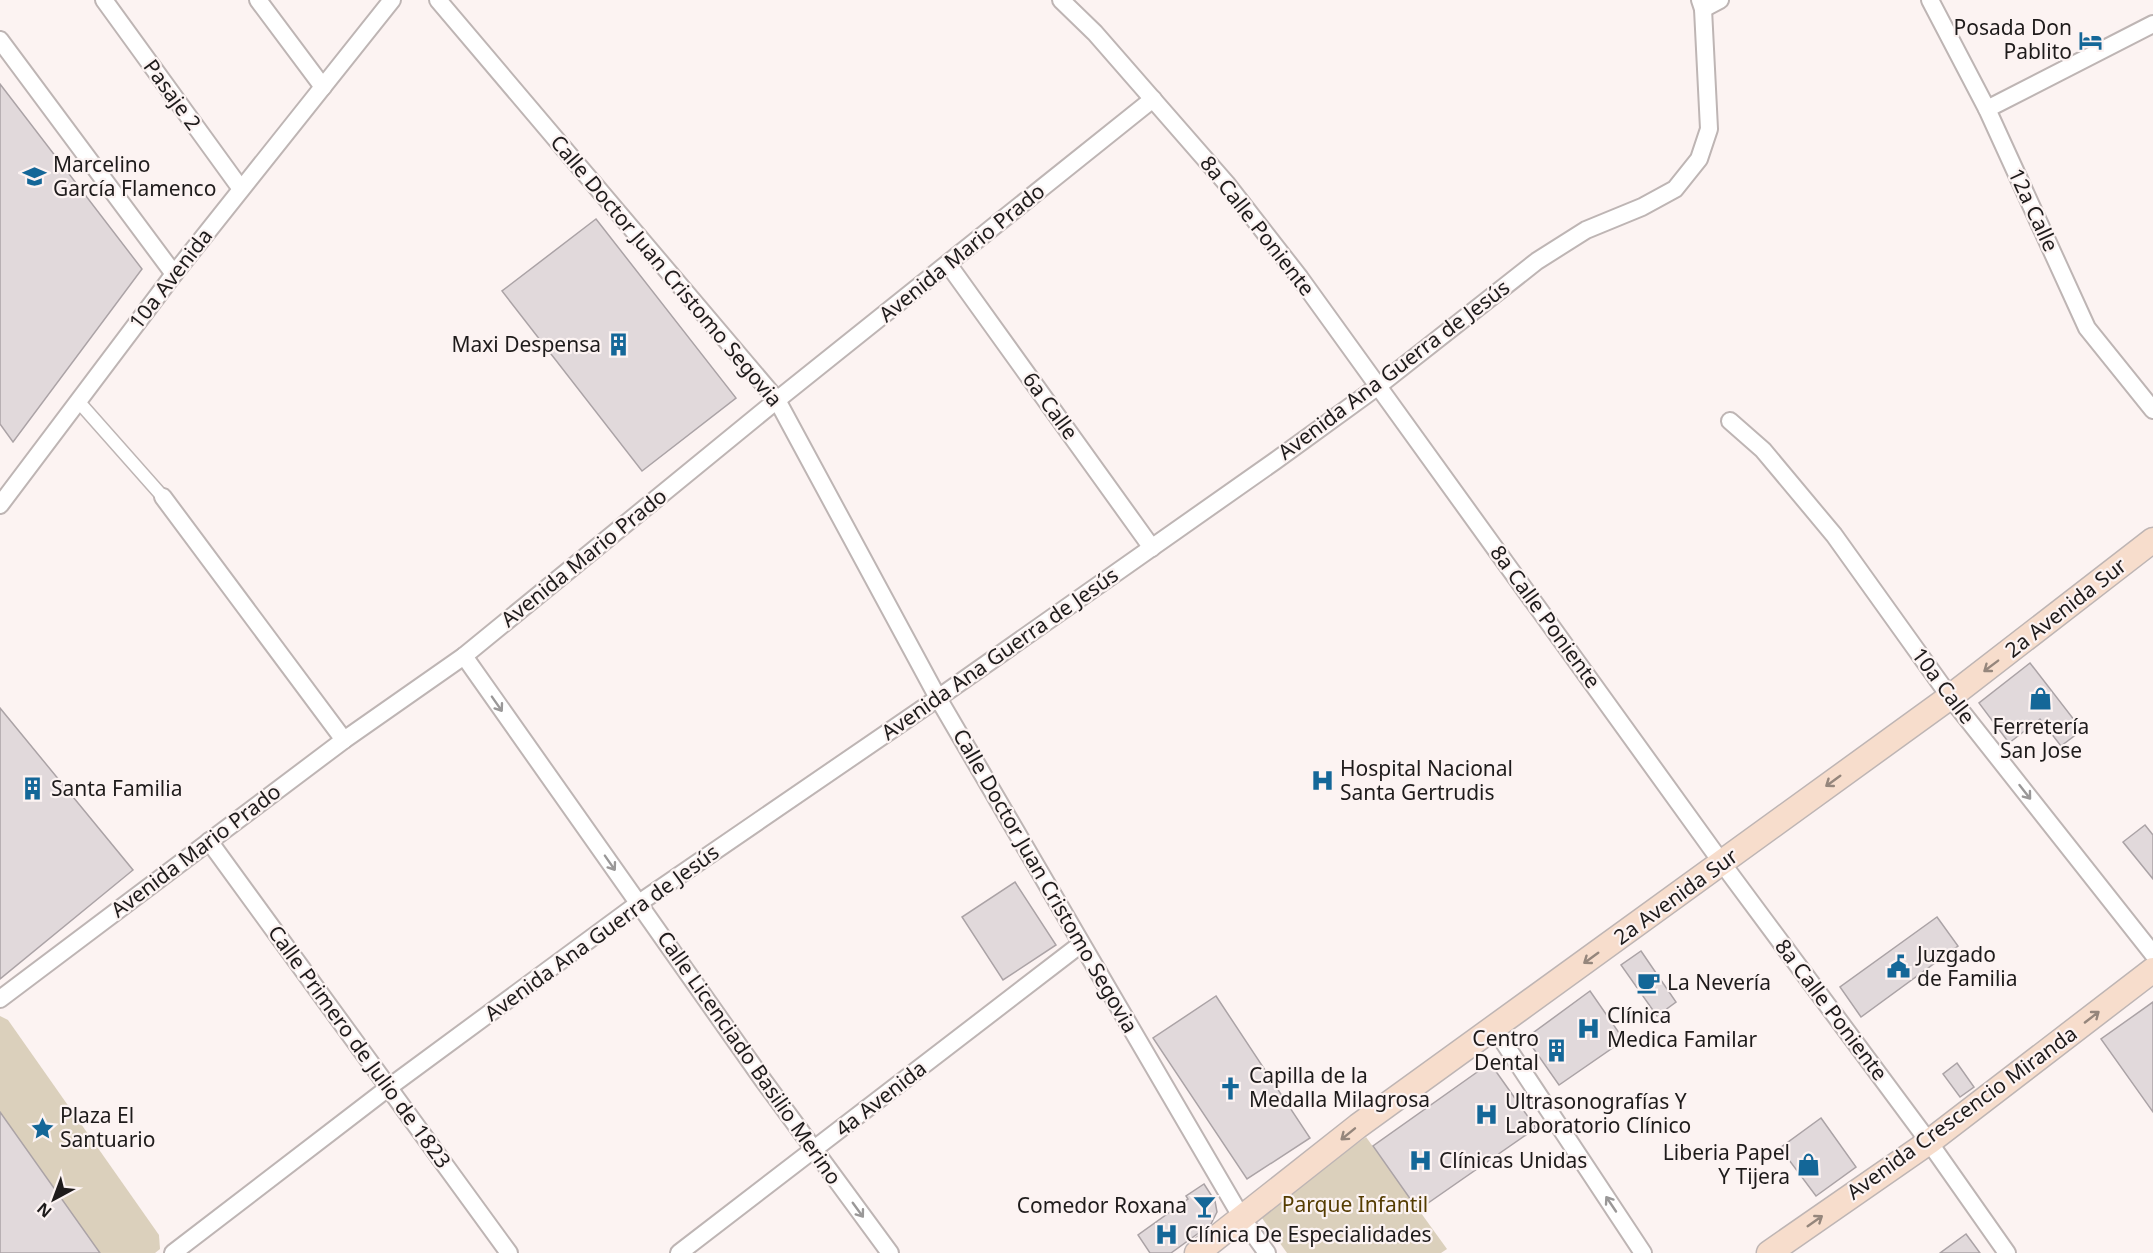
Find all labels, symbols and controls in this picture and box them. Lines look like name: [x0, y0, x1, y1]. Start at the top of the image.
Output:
place label: Posada Don Pablito: [1954, 13, 2072, 65]
hotel icon: Posada Don Pablito: [2077, 27, 2103, 53]
street label: Pasaje 2: [138, 53, 208, 135]
street label: Calle Doctor Juan Cristomo Segovia: [545, 129, 789, 412]
place label: Marcelino García Flamenco: [53, 150, 216, 202]
street label: 8a Calle Poniente: [1194, 150, 1321, 301]
street label: 12a Calle: [2002, 163, 2065, 256]
school or university icon: Marcelino García Flamenco: [22, 164, 48, 190]
street label: Avenida Mario Prado: [873, 177, 1050, 328]
street label: 10a Avenida: [122, 222, 218, 334]
street label: Avenida Ana Guerra de Jesús: [1272, 273, 1515, 466]
place label: Maxi Despensa: [451, 330, 601, 358]
building icon: Maxi Despensa: [606, 332, 632, 358]
street label: 6a Calle: [1017, 366, 1085, 445]
street label: Avenida Mario Prado: [495, 482, 672, 633]
street label: 8a Calle Poniente: [1484, 539, 1607, 694]
street label: 2a Avenida Sur: [1999, 551, 2132, 663]
street label: Avenida Ana Guerra de Jesús: [875, 560, 1123, 746]
street label: 10a Calle: [1906, 641, 1982, 729]
one-way arrow: [1983, 660, 1999, 672]
shop icon: Ferretería San Jose: [2028, 686, 2054, 712]
one-way arrow: [491, 696, 504, 712]
place label: Ferretería San Jose: [1993, 712, 2089, 764]
street label: Calle Doctor Juan Cristomo Segovia: [947, 723, 1145, 1038]
place label: Hospital Nacional Santa Gertrudis: [1340, 754, 1513, 806]
hospital icon: Hospital Nacional Santa Gertrudis: [1309, 768, 1335, 794]
place label: Santa Familia: [51, 774, 182, 802]
one-way arrow: [1826, 775, 1842, 788]
building icon: Santa Familia: [20, 776, 46, 802]
street label: Avenida Mario Prado: [105, 777, 286, 923]
one-way arrow: [2019, 784, 2032, 800]
street label: Avenida Ana Guerra de Jesús: [479, 838, 724, 1027]
street label: 2a Avenida Sur: [1608, 841, 1743, 951]
one-way arrow: [604, 855, 616, 871]
street label: Calle Primero de Julio de 1823: [262, 919, 458, 1174]
street label: Calle Licenciado Basilio Merino: [651, 925, 848, 1190]
street label: 8a Calle Poniente: [1769, 933, 1894, 1086]
place label: Juzgado de Familia: [1915, 940, 2018, 992]
one-way arrow: [1584, 952, 1600, 965]
public building icon: Juzgado de Familia: [1886, 954, 1912, 980]
place label: La Nevería: [1667, 968, 1771, 996]
cafe icon: La Nevería: [1636, 970, 1662, 996]
place label: Clínica Medica Familar: [1607, 1001, 1757, 1053]
one-way arrow: [2084, 1011, 2100, 1024]
hospital icon: Clínica Medica Familar: [1576, 1015, 1602, 1041]
street label: Avenida Crescencio Miranda: [1840, 1019, 2082, 1205]
place label: Centro Dental: [1472, 1024, 1539, 1076]
building icon: Centro Dental: [1544, 1038, 1570, 1064]
street label: 4a Avenida: [829, 1054, 932, 1143]
place label: Capilla de la Medalla Milagrosa: [1249, 1061, 1430, 1113]
church icon: Capilla de la Medalla Milagrosa: [1218, 1075, 1244, 1101]
place label: Ultrasonografías Y Laboratorio Clínico: [1505, 1087, 1691, 1139]
place label: Plaza El Santuario: [60, 1101, 155, 1153]
hospital icon: Ultrasonografías Y Laboratorio Clínico: [1474, 1101, 1500, 1127]
place icon: Plaza El Santuario: [29, 1115, 55, 1141]
one-way arrow: [1340, 1128, 1356, 1141]
place label: Liberia Papel Y Tijera: [1663, 1138, 1790, 1190]
place label: Clínicas Unidas: [1439, 1146, 1587, 1174]
hospital icon: Clínicas Unidas: [1408, 1148, 1434, 1174]
shop icon: Liberia Papel Y Tijera: [1795, 1152, 1821, 1178]
north arrow: [24, 1169, 84, 1229]
park label: Parque Infantil: [1282, 1190, 1428, 1218]
place label: Comedor Roxana: [1017, 1191, 1187, 1219]
bar icon: Comedor Roxana: [1192, 1193, 1218, 1219]
one-way arrow: [1605, 1196, 1617, 1213]
text: N: [32, 1198, 56, 1223]
one-way arrow: [851, 1201, 864, 1217]
one-way arrow: [1806, 1215, 1823, 1227]
place label: Clínica De Especialidades: [1185, 1220, 1432, 1248]
hospital icon: Clínica De Especialidades: [1154, 1222, 1180, 1248]

